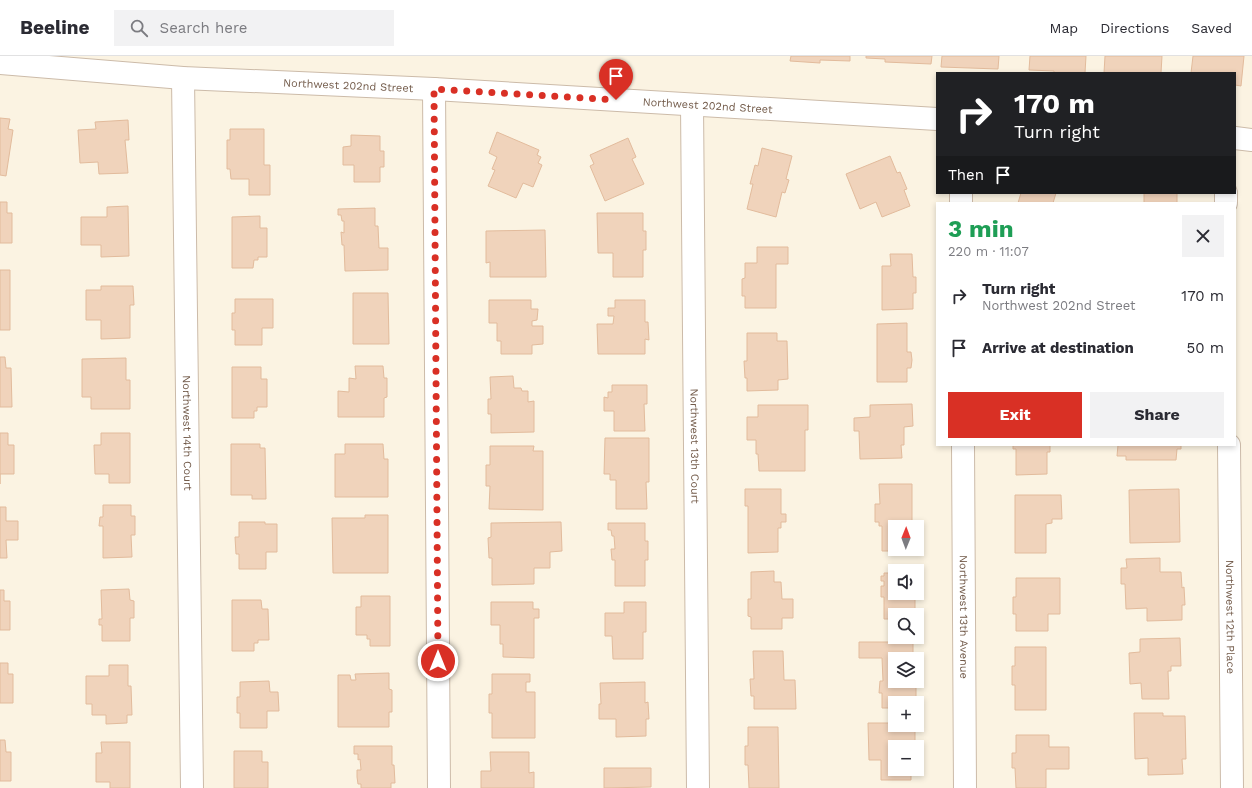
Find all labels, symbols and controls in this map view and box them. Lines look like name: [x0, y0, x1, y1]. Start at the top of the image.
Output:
search box: [114, 10, 394, 46]
text: Beeline: [20, 16, 90, 39]
icon: search: [128, 17, 150, 39]
text: Search here: [160, 19, 247, 37]
text: Map: [1050, 20, 1078, 36]
text: Directions: [1100, 20, 1169, 36]
text: Saved: [1191, 20, 1232, 36]
pin: [599, 59, 633, 100]
icon: arrive: [605, 65, 627, 87]
street label: Northwest 202nd Street: [283, 76, 414, 95]
text: 170 m: [1014, 87, 1095, 120]
icon: right: [948, 88, 1000, 140]
street label: Northwest 202nd Street: [642, 95, 773, 116]
text: Turn right: [1014, 121, 1100, 142]
icon: arrive: [992, 164, 1014, 186]
text: Then: [948, 166, 984, 184]
text: 3 min: [948, 215, 1014, 243]
button: close: [1182, 215, 1224, 257]
text: 220 m · 11:07: [948, 244, 1029, 259]
text: Turn right: [982, 280, 1055, 298]
icon: right: [948, 285, 970, 307]
text: 170 m: [1181, 287, 1224, 305]
text: Northwest 202nd Street: [982, 298, 1135, 313]
icon: arrive: [948, 337, 970, 359]
text: Arrive at destination: [982, 339, 1134, 357]
text: 50 m: [1187, 339, 1224, 357]
street label: Northwest 14th Court: [180, 375, 195, 491]
street label: Northwest 13th Court: [688, 388, 702, 504]
button: Exit: [948, 392, 1082, 438]
button: Share: [1090, 392, 1224, 438]
north arrow: [888, 520, 924, 556]
map controls: [888, 520, 924, 776]
street label: Northwest 13th Avenue: [957, 555, 971, 679]
street label: Northwest 12th Place: [1224, 560, 1238, 674]
button: sound: [888, 564, 924, 600]
button: search: [888, 608, 924, 644]
position arrow: [417, 640, 459, 682]
button: layers: [888, 652, 924, 688]
button: +: [888, 696, 924, 732]
button: −: [888, 740, 924, 776]

